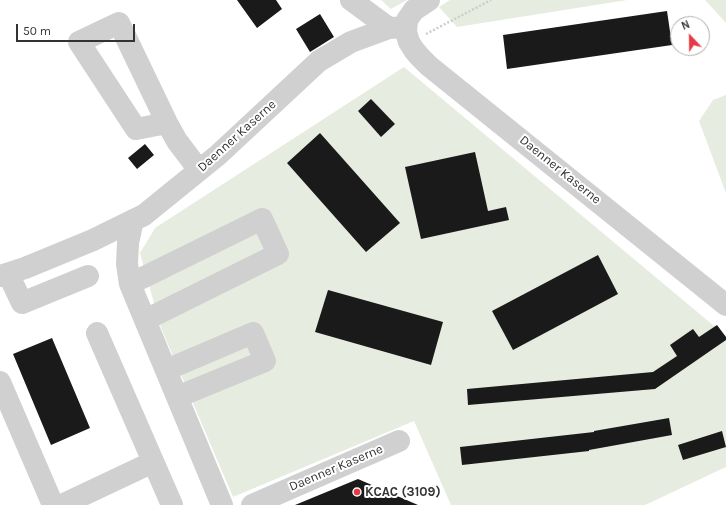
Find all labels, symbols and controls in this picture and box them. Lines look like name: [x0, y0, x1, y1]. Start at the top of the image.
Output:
scale bar: [18, 16, 137, 42]
north arrow: [670, 16, 710, 56]
text: N: [680, 18, 692, 33]
text: 50 m: [23, 24, 51, 38]
street label: Daenner Kaserne: [194, 97, 280, 175]
street label: Daenner Kaserne: [516, 132, 604, 208]
street label: Daenner Kaserne: [287, 441, 385, 495]
place label: KCAC (3109): [365, 484, 441, 500]
marker: KCAC (3109): [352, 487, 362, 497]

